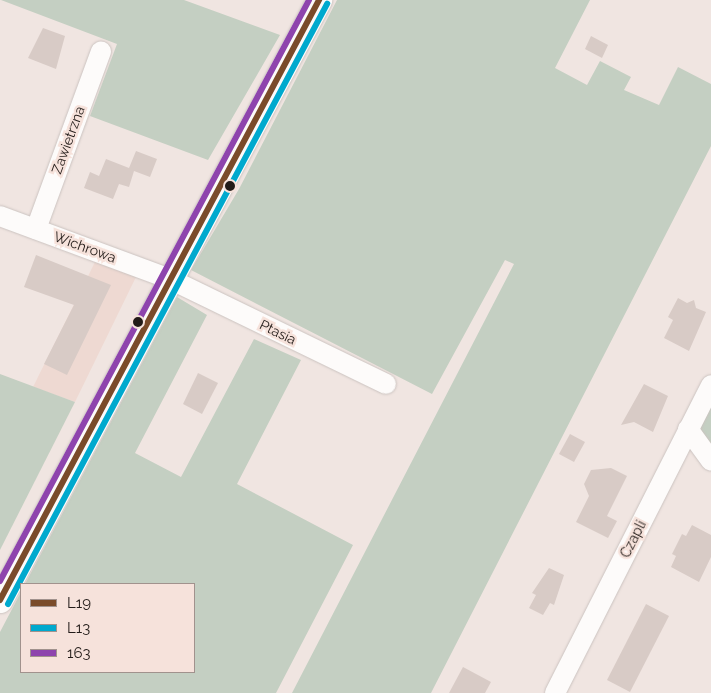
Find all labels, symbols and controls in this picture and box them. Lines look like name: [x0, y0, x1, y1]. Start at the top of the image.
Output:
street label: Zawietrzna: [48, 104, 88, 176]
unlabelled marker: [225, 181, 235, 191]
street label: Wichrowa: [52, 228, 118, 266]
street label: Ptasia: [257, 316, 299, 348]
unlabelled marker: [133, 317, 143, 327]
street label: Czapli: [617, 518, 649, 560]
legend: [20, 583, 195, 673]
text: L19: [67, 594, 91, 612]
text: L13: [67, 619, 90, 637]
text: 163: [67, 644, 90, 662]

